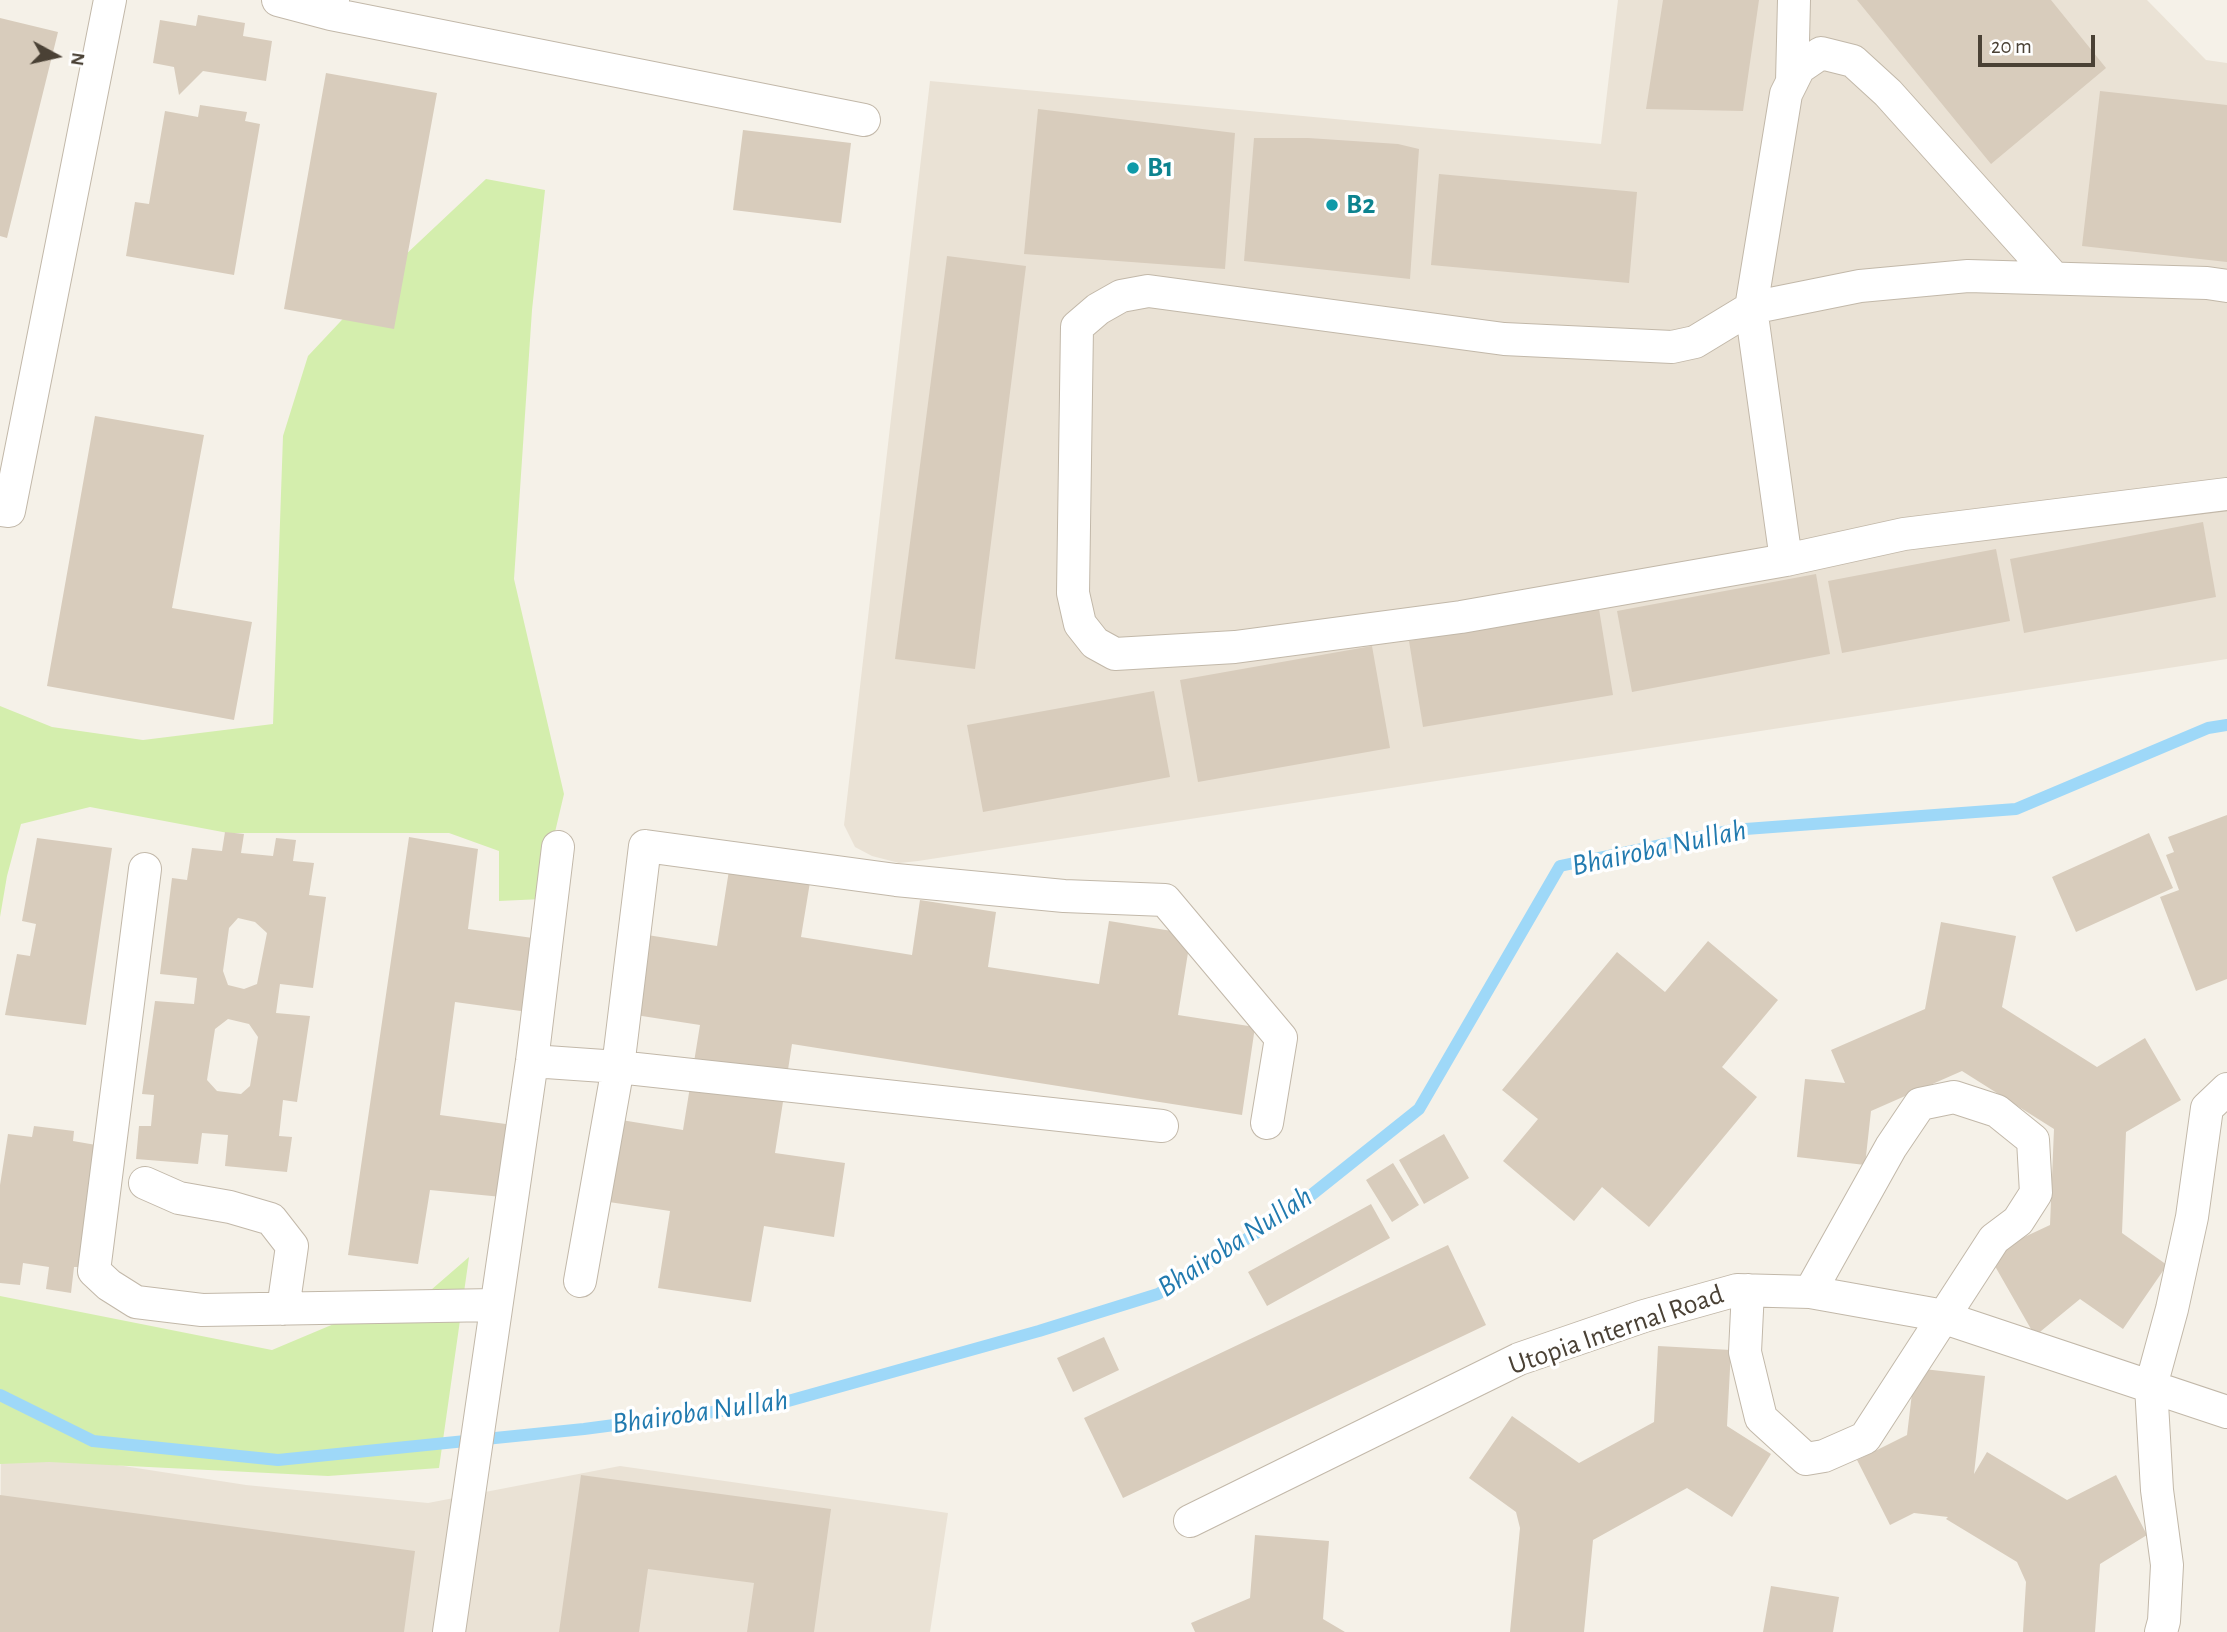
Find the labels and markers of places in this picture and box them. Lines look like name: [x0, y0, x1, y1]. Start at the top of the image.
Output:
place label: B1: [1147, 151, 1173, 185]
marker: B1: [1125, 160, 1141, 176]
place label: B2: [1346, 188, 1375, 222]
marker: B2: [1324, 197, 1340, 213]

